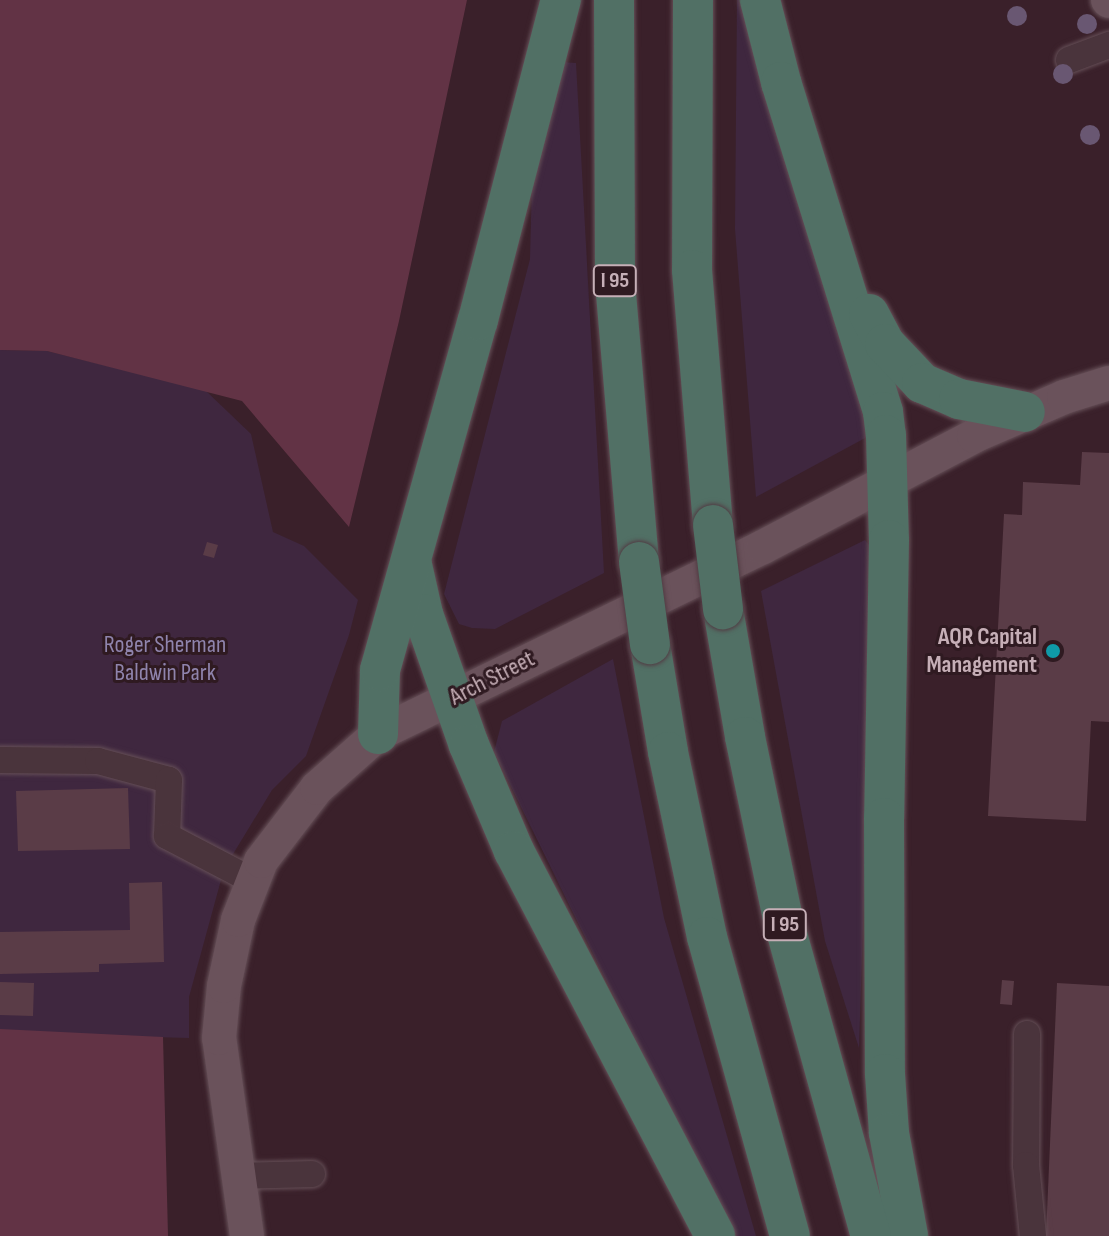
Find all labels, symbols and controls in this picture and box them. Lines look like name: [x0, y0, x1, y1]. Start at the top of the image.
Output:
road number: I 95: [591, 263, 639, 299]
place label: AQR Capital Management: [926, 623, 1037, 679]
park label: Roger Sherman Baldwin Park: [104, 631, 226, 687]
marker: AQR Capital Management: [1044, 642, 1062, 660]
street label: Arch Street: [445, 644, 539, 712]
road number: I 95: [761, 907, 809, 943]

